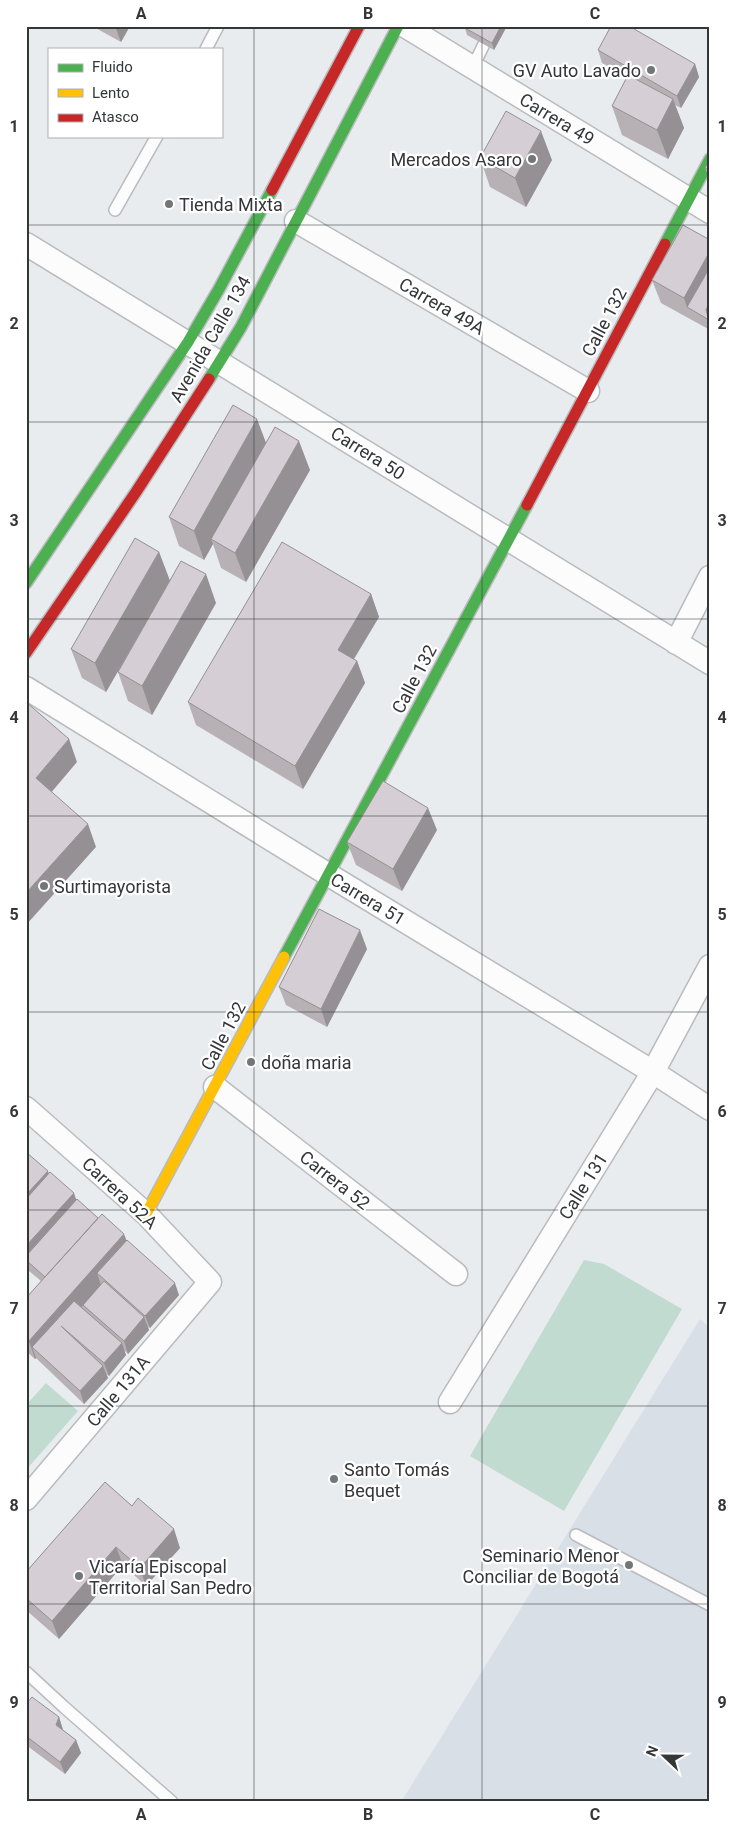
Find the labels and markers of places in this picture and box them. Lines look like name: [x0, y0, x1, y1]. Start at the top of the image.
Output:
place label: GV Auto Lavado: [513, 60, 641, 81]
marker: GV Auto Lavado: [645, 64, 657, 76]
place label: Mercados Asaro: [390, 149, 522, 170]
marker: Mercados Asaro: [526, 153, 538, 165]
place label: Tienda Mixta: [179, 194, 283, 215]
marker: Tienda Mixta: [163, 198, 175, 210]
place label: Surtimayorista: [54, 876, 171, 897]
marker: Surtimayorista: [38, 880, 50, 892]
place label: doña maria: [261, 1052, 351, 1073]
marker: doña maria: [245, 1056, 257, 1068]
place label: Santo Tomás Bequet: [344, 1459, 450, 1501]
marker: Santo Tomás Bequet: [328, 1473, 340, 1485]
place label: Seminario Menor Conciliar de Bogotá: [462, 1545, 619, 1587]
place label: Vicaría Episcopal Territorial San Pedro: [89, 1556, 252, 1598]
marker: Seminario Menor Conciliar de Bogotá: [623, 1559, 635, 1571]
marker: Vicaría Episcopal Territorial San Pedro: [73, 1570, 85, 1582]

